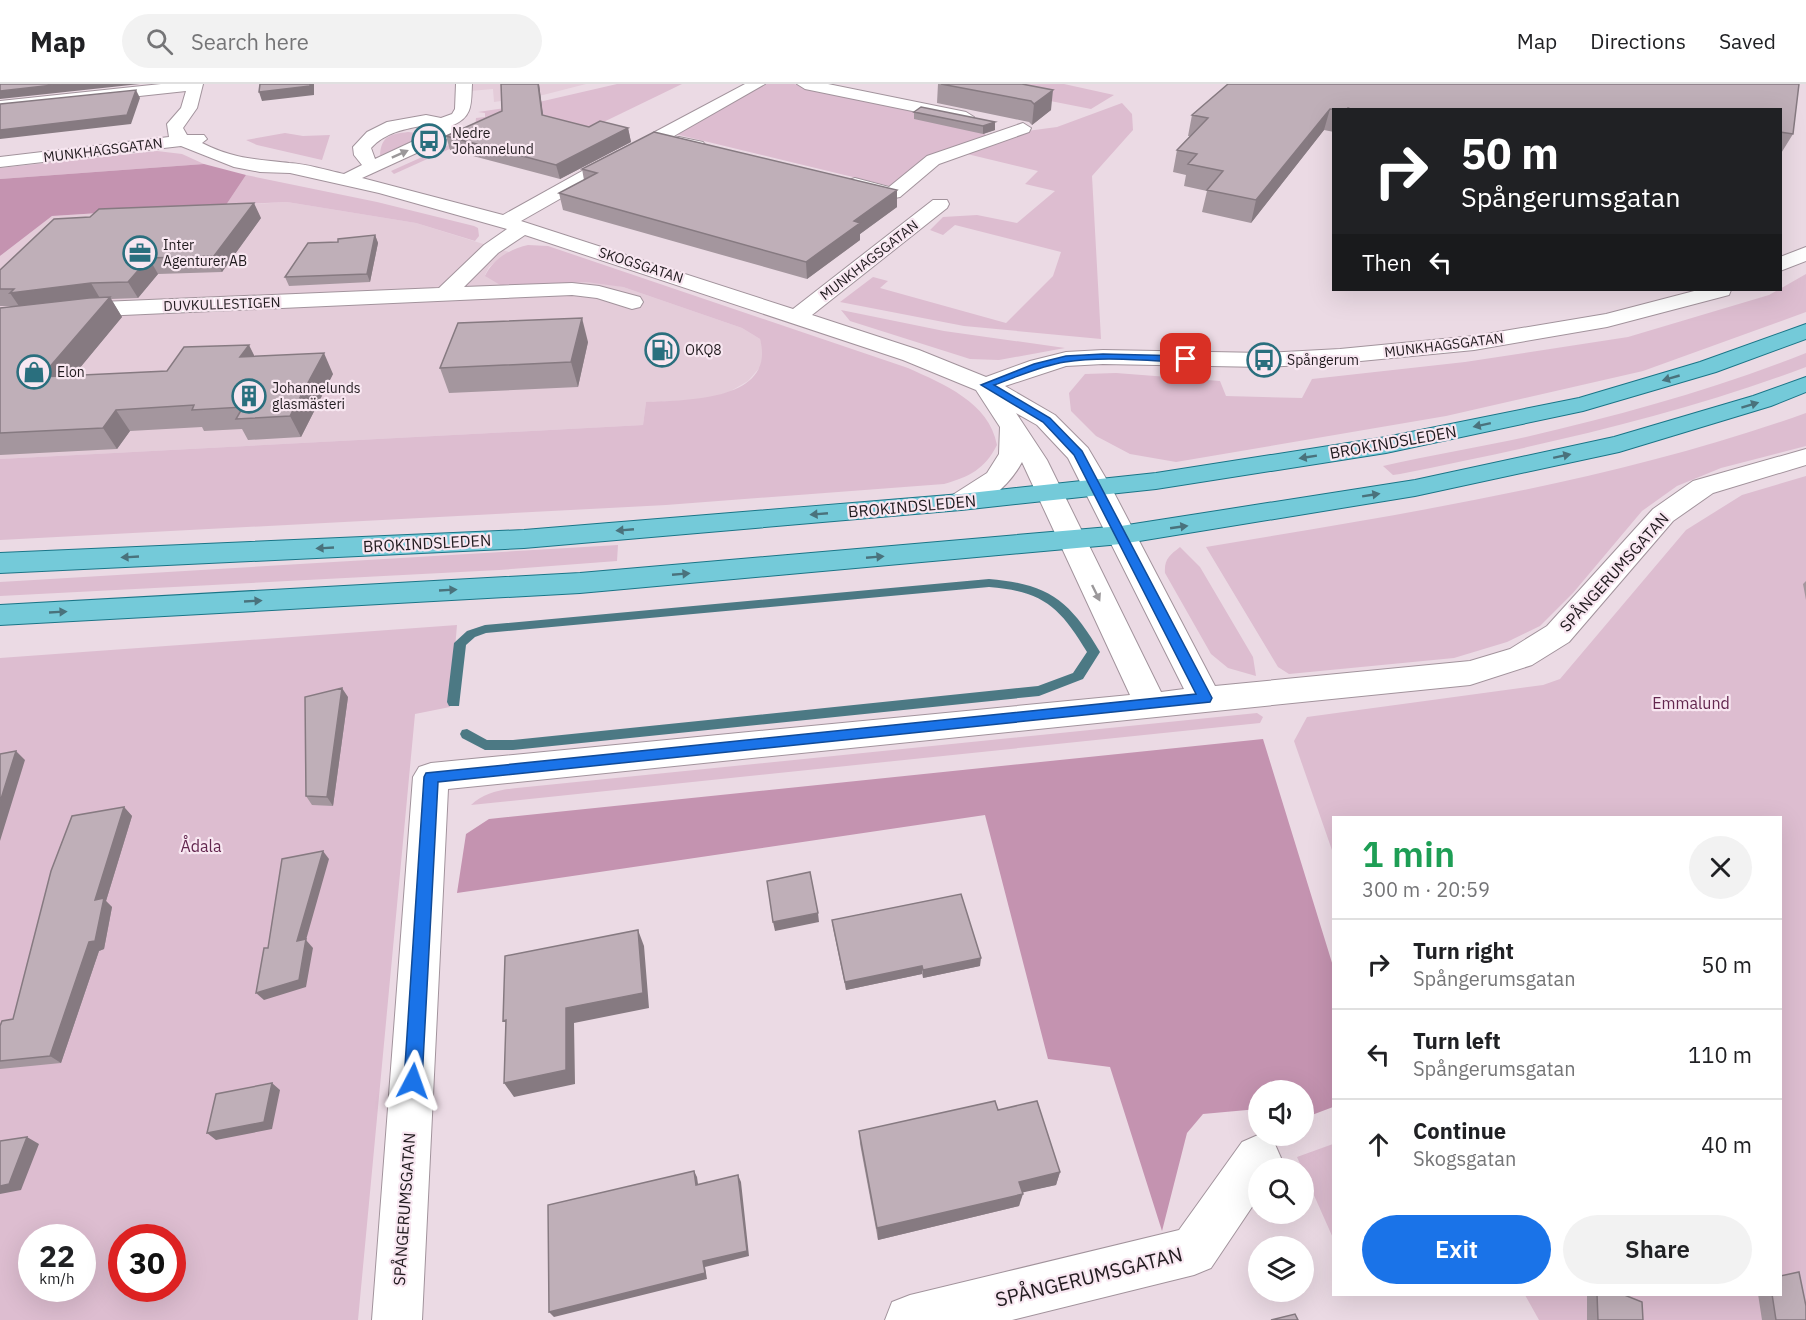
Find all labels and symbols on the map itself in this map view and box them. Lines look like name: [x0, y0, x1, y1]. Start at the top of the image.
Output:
bus stop icon: Nedre Johannelund: [411, 123, 447, 159]
place label: Nedre Johannelund: [452, 124, 534, 158]
street label: MUNKHAGSGATAN: [42, 134, 164, 166]
one-way arrow: [392, 149, 409, 158]
street label: MUNKHAGSGATAN: [816, 216, 922, 304]
office icon: Inter Agenturer AB: [122, 235, 158, 271]
place label: Inter Agenturer AB: [163, 236, 247, 270]
street label: SKOGSGATAN: [596, 243, 686, 287]
street label: DUVKULLESTIGEN: [163, 293, 281, 315]
street label: MUNKHAGSGATAN: [1383, 329, 1505, 361]
fuel station icon: OKQ8: [644, 332, 680, 368]
pin: [1160, 333, 1211, 384]
place label: OKQ8: [685, 341, 722, 359]
bus stop icon: Spångerum: [1246, 342, 1282, 378]
place label: Spångerum: [1287, 351, 1359, 369]
shop icon: Elon: [16, 354, 52, 390]
place label: Elon: [57, 363, 85, 381]
one-way arrow: [1662, 374, 1680, 383]
building icon: Johannelunds glasmästeri: [231, 378, 267, 414]
place label: Johannelunds glasmästeri: [272, 379, 361, 413]
one-way arrow: [1741, 400, 1759, 409]
street label: BROKINDSLEDEN: [1328, 421, 1458, 463]
one-way arrow: [1473, 421, 1492, 430]
one-way arrow: [1553, 451, 1572, 460]
one-way arrow: [1298, 452, 1317, 461]
street label: BROKINDSLEDEN: [847, 490, 977, 522]
one-way arrow: [1362, 490, 1381, 499]
street label: SPÅNGERUMSGATAN: [1554, 508, 1673, 636]
one-way arrow: [809, 509, 828, 519]
one-way arrow: [1169, 522, 1188, 531]
one-way arrow: [615, 525, 634, 535]
street label: BROKINDSLEDEN: [362, 530, 492, 556]
one-way arrow: [316, 543, 335, 552]
one-way arrow: [121, 552, 140, 561]
one-way arrow: [865, 552, 884, 562]
one-way arrow: [671, 569, 690, 579]
one-way arrow: [1092, 584, 1101, 601]
one-way arrow: [438, 586, 457, 595]
one-way arrow: [244, 596, 263, 606]
one-way arrow: [49, 607, 68, 616]
park label: Emmalund: [1652, 693, 1730, 713]
park label: Ådala: [181, 835, 222, 856]
position arrow: [381, 1049, 445, 1113]
street label: SPÅNGERUMSGATAN: [388, 1132, 419, 1286]
speed limit sign: 30: [108, 1224, 186, 1302]
street label: SPÅNGERUMSGATAN: [993, 1240, 1185, 1313]

